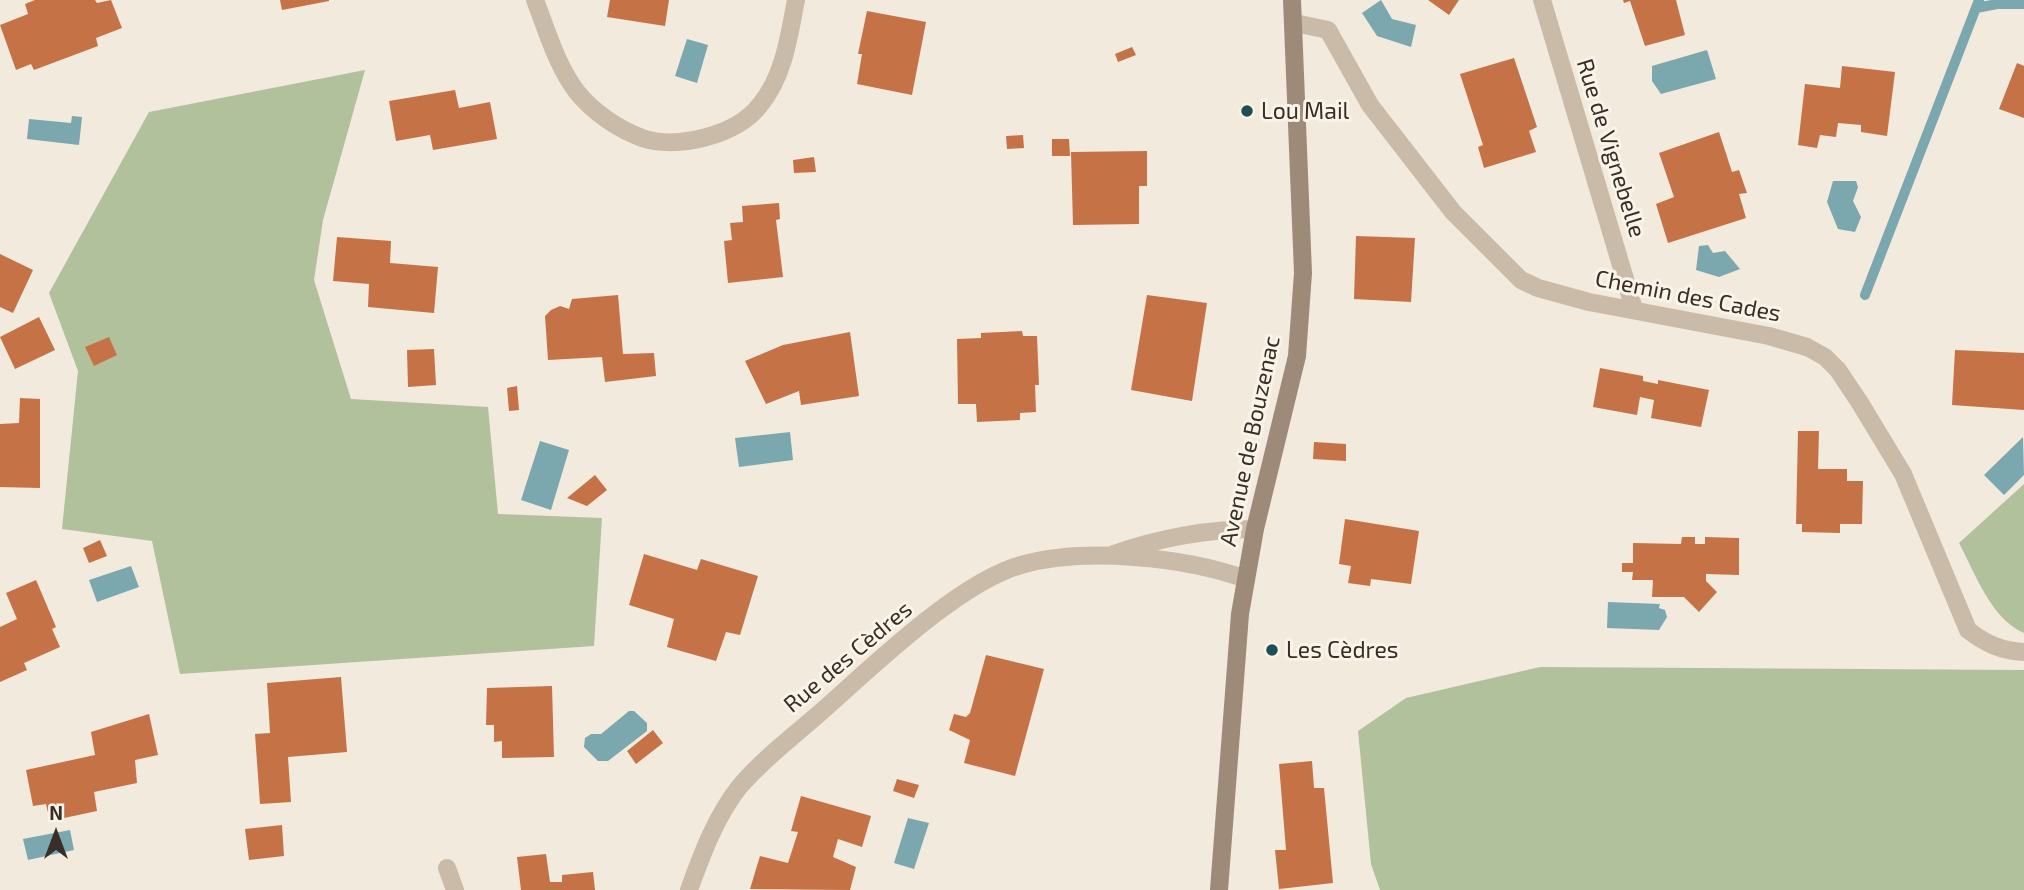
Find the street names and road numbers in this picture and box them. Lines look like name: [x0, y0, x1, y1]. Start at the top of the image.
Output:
street label: Rue de Vignebelle: [1571, 55, 1651, 241]
street label: Chemin des Cades: [1593, 264, 1783, 328]
street label: Avenue de Bouzenac: [1214, 333, 1286, 549]
street label: Rue des Cèdres: [778, 595, 918, 719]

